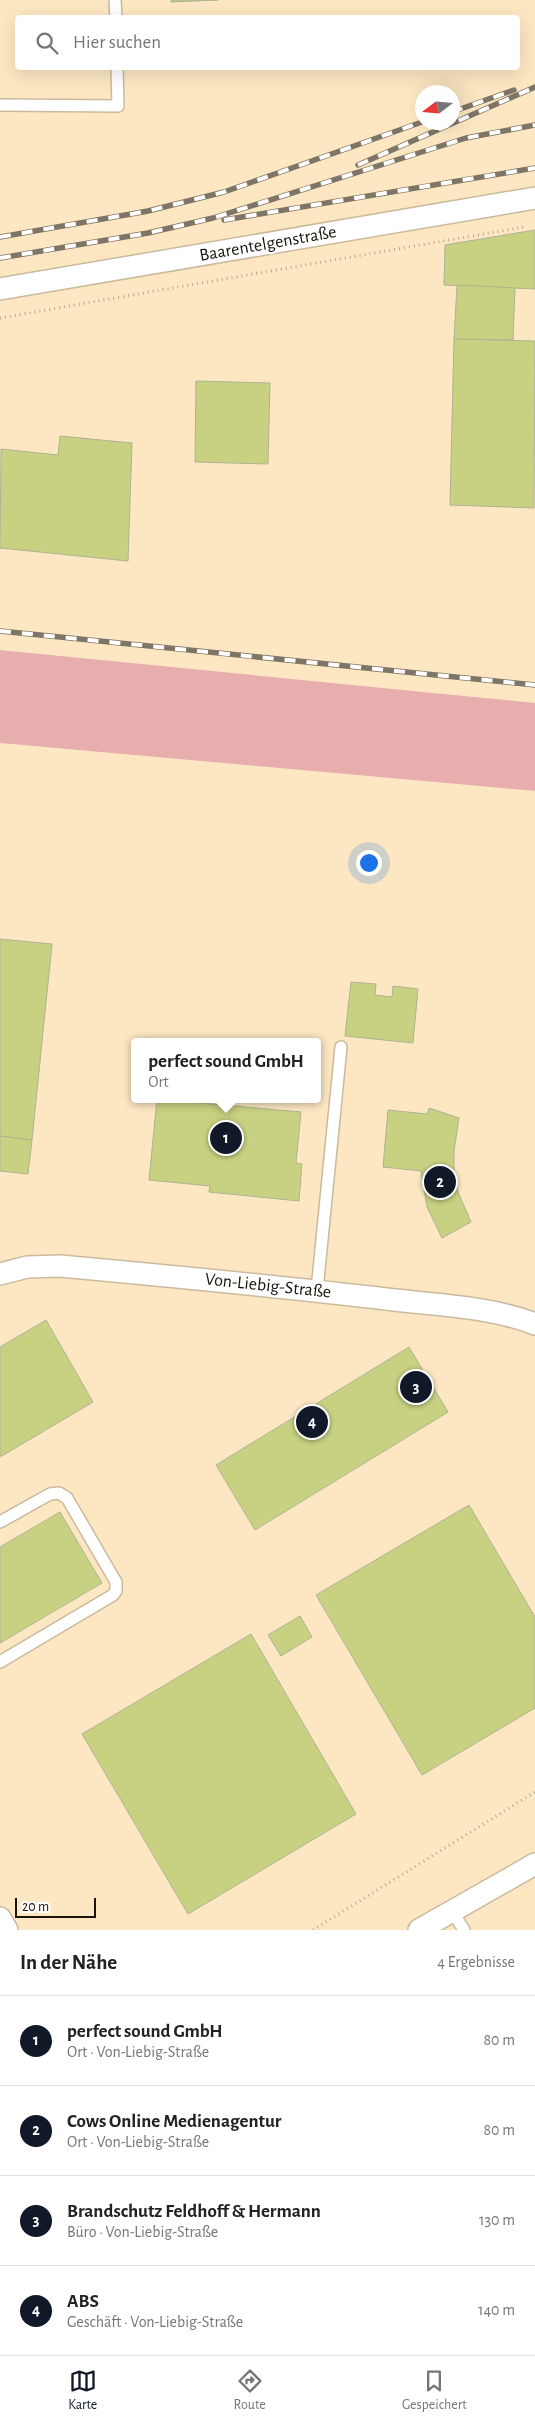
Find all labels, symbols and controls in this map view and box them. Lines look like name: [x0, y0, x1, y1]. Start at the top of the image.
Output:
search box: [15, 15, 520, 70]
icon: search: [33, 29, 61, 57]
text: Hier suchen: [73, 33, 161, 52]
north arrow: [415, 85, 460, 130]
street label: Baarentelgenstraße: [198, 223, 338, 265]
your location: [356, 850, 382, 876]
popup: [131, 1038, 321, 1103]
text: perfect sound GmbH: [148, 1052, 304, 1071]
text: Ort: [148, 1074, 169, 1090]
pin: 1: [210, 1119, 242, 1157]
pin: 2: [424, 1163, 456, 1201]
street label: Von-Liebig-Straße: [204, 1270, 332, 1302]
pin: 3: [400, 1368, 432, 1406]
pin: 4: [296, 1403, 328, 1441]
scale bar: [15, 1895, 96, 1918]
text: 20 m: [22, 1900, 49, 1914]
text: In der Nähe: [20, 1952, 117, 1973]
text: 4 Ergebnisse: [437, 1954, 515, 1970]
text: perfect sound GmbH: [67, 2022, 223, 2041]
text: 1: [33, 2032, 39, 2048]
text: 80 m: [484, 2032, 515, 2048]
text: Ort · Von-Liebig-Straße: [67, 2044, 209, 2060]
text: Cows Online Medienagentur: [67, 2112, 281, 2131]
text: 2: [32, 2122, 40, 2138]
text: 80 m: [484, 2122, 515, 2138]
text: Ort · Von-Liebig-Straße: [67, 2134, 209, 2150]
text: Brandschutz Feldhoff & Hermann: [67, 2202, 321, 2221]
text: 3: [33, 2212, 39, 2228]
text: 130 m: [479, 2212, 515, 2228]
text: Büro · Von-Liebig-Straße: [67, 2224, 218, 2240]
text: ABS: [67, 2292, 99, 2311]
text: 4: [32, 2302, 40, 2318]
text: 140 m: [478, 2302, 515, 2318]
text: Geschäft · Von-Liebig-Straße: [67, 2314, 243, 2330]
tab: Karte: [68, 2367, 97, 2414]
tab: Route: [234, 2367, 266, 2414]
tab: Gespeichert: [402, 2367, 467, 2414]

